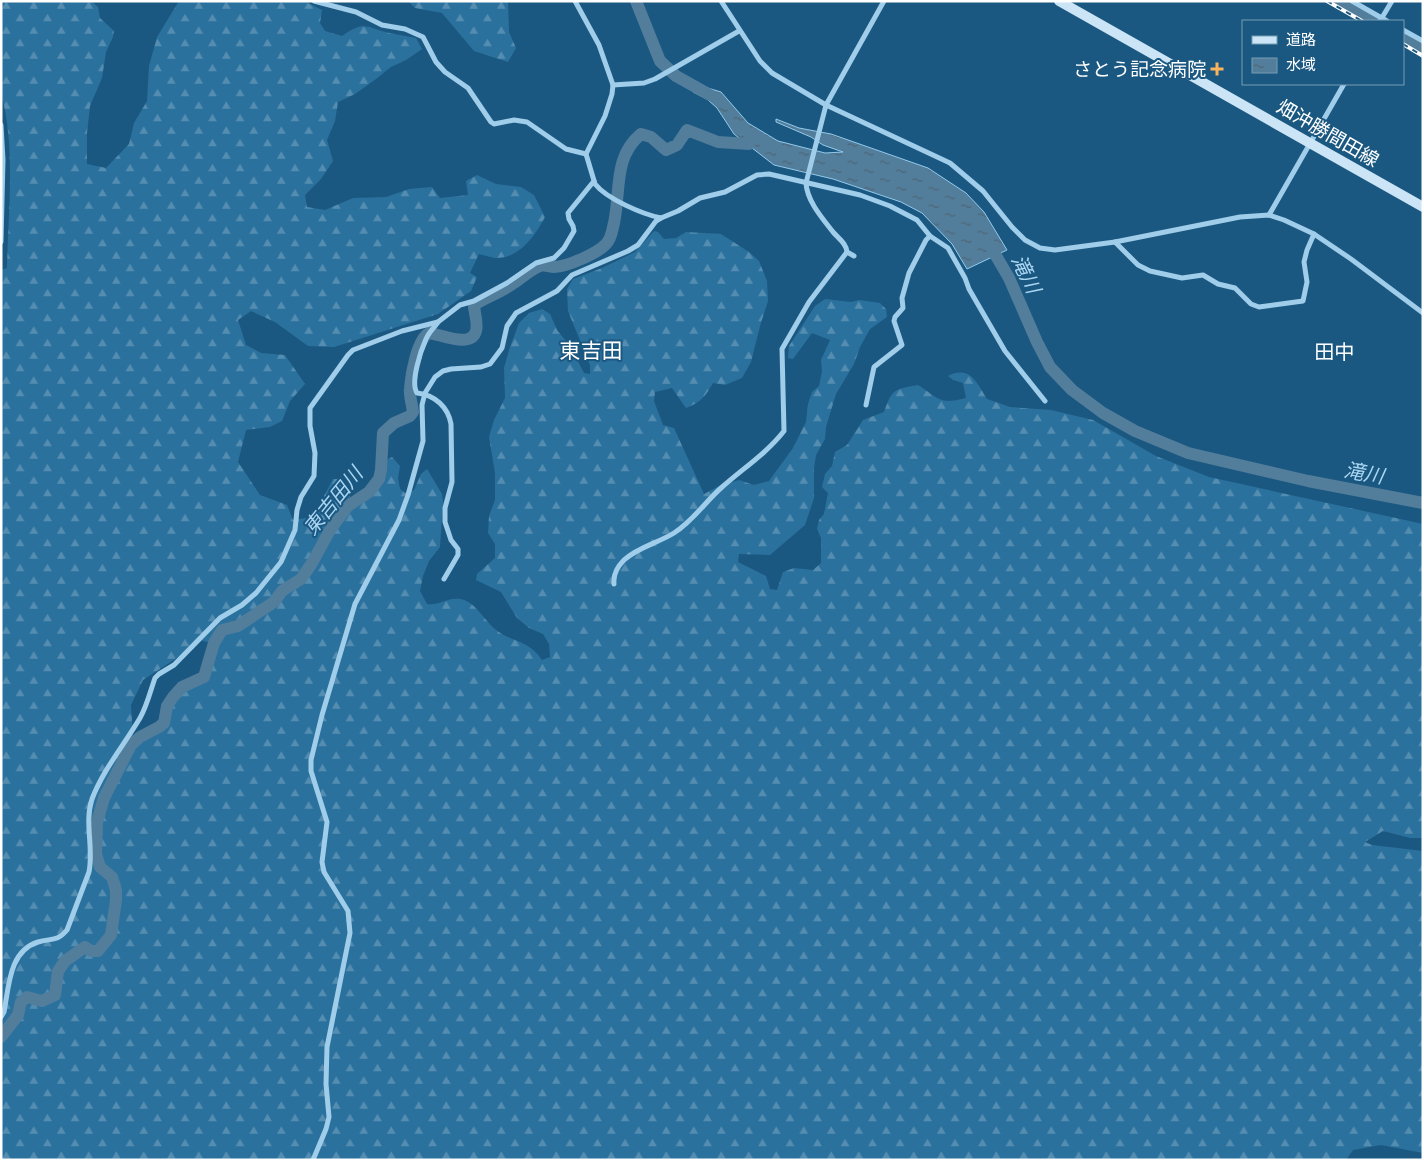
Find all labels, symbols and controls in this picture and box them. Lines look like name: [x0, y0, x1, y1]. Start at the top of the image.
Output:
legend: [1242, 20, 1404, 85]
text: 道路: [1286, 31, 1316, 49]
text: 水域: [1286, 56, 1316, 74]
place label: さとう記念病院: [1073, 58, 1206, 81]
marker: さとう記念病院: [1210, 62, 1224, 76]
street label: 畑沖勝間田線: [1273, 95, 1383, 172]
water label: 滝川: [1006, 251, 1046, 299]
district label: 東吉田: [560, 338, 623, 363]
district label: 田中: [1314, 340, 1354, 364]
water label: 滝川: [1342, 458, 1388, 489]
water label: 東吉田川: [299, 461, 369, 540]

